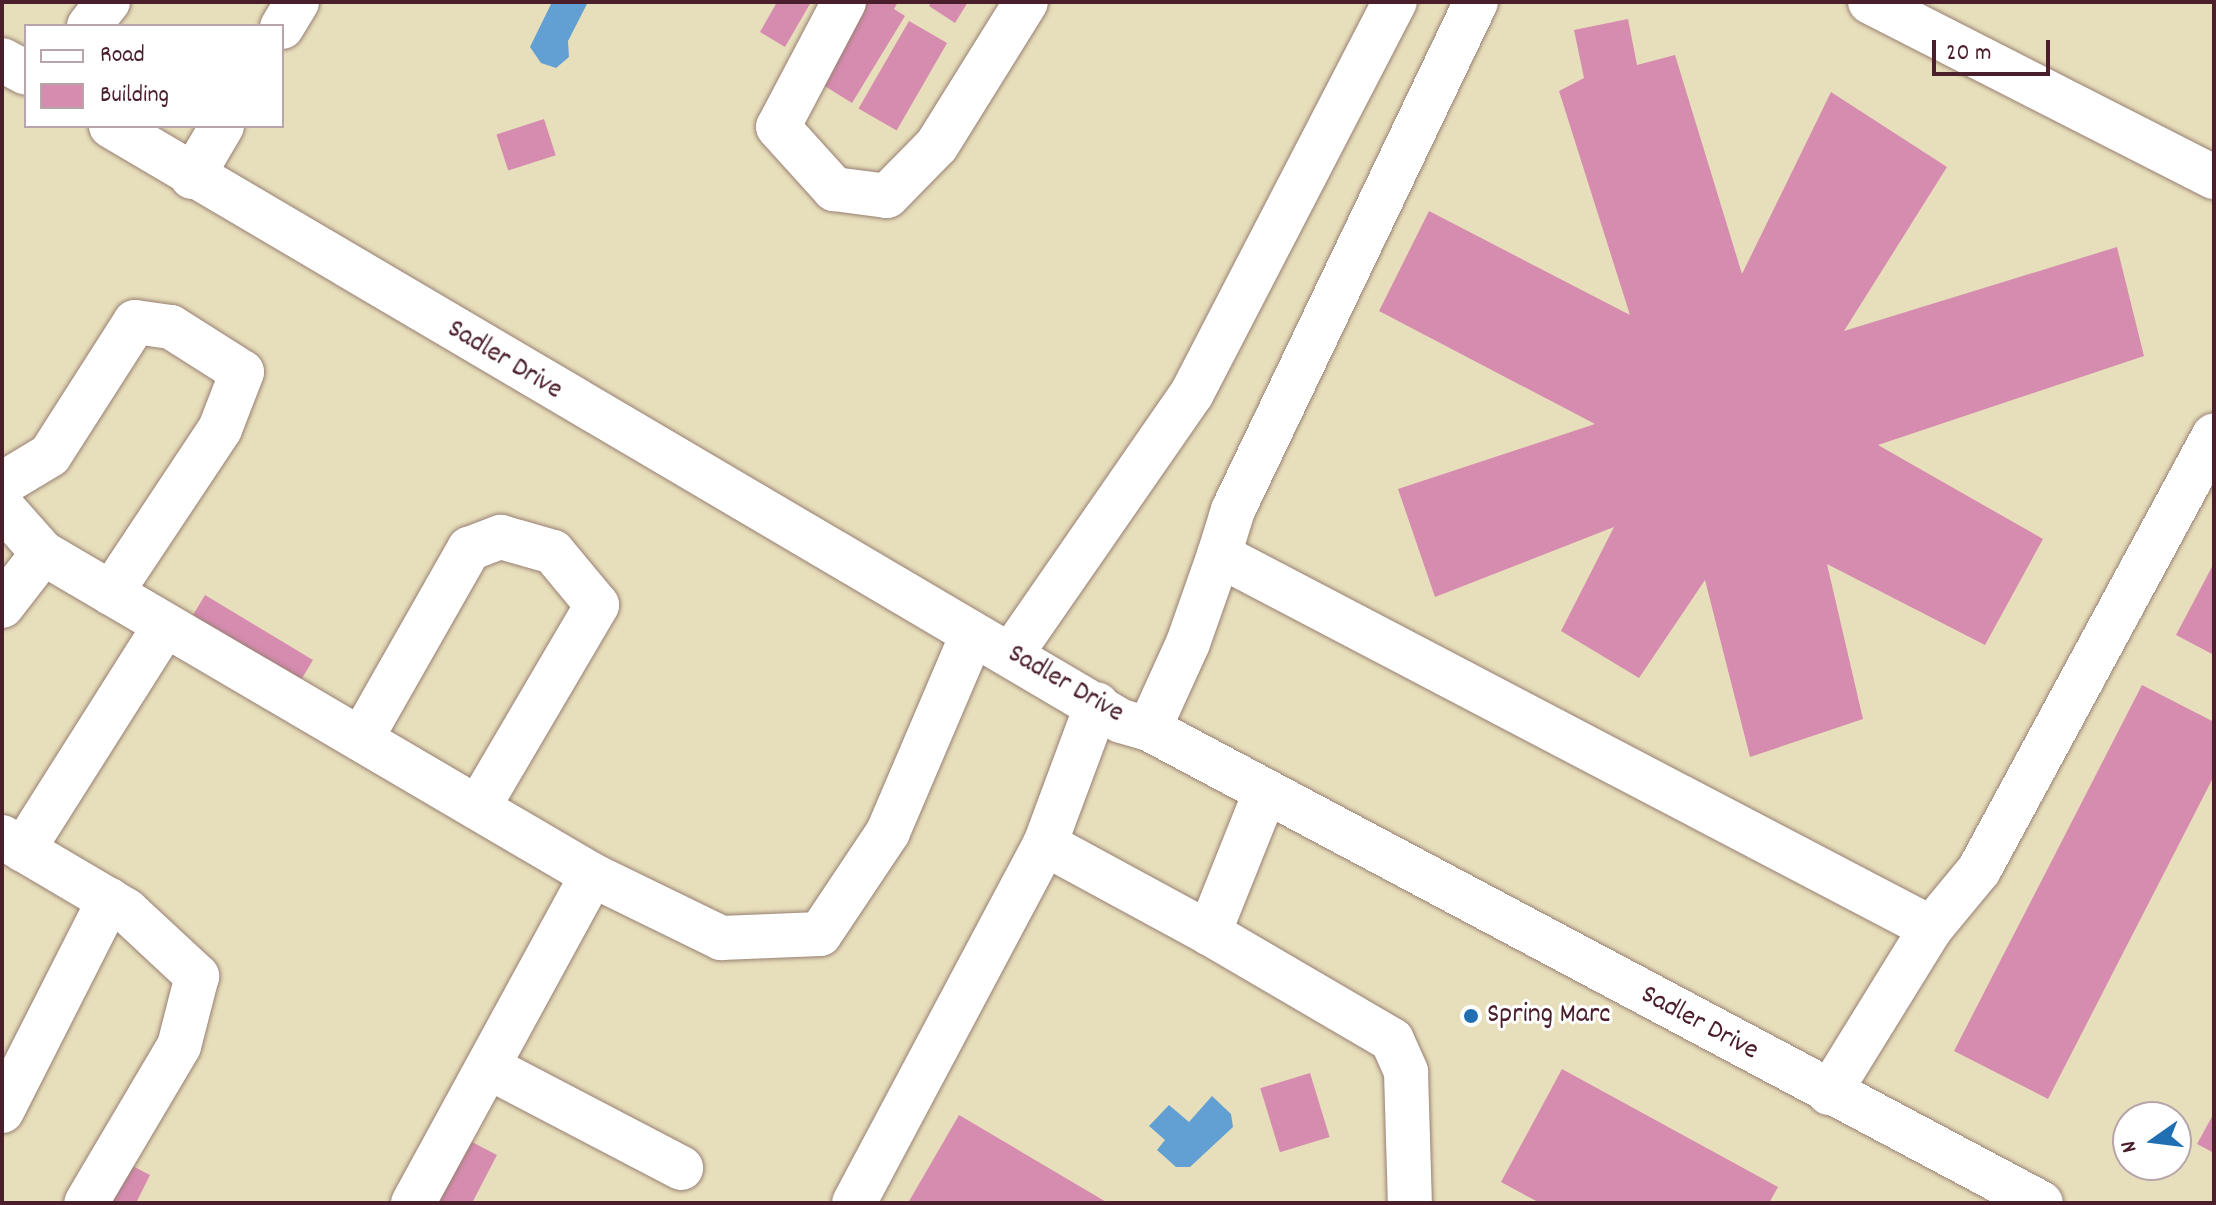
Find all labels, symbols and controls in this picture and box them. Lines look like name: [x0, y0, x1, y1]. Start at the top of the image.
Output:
legend: [24, 24, 284, 128]
scale bar: [1936, 24, 2054, 74]
text: 20 m: [1946, 37, 1992, 71]
text: Road: [100, 39, 145, 73]
text: Building: [100, 79, 169, 113]
street label: Sadler Drive: [440, 314, 568, 408]
street label: Sadler Drive: [1001, 638, 1129, 732]
street label: Sadler Drive: [1634, 979, 1764, 1069]
place label: Spring Marc: [1487, 999, 1611, 1033]
marker: Spring Marc: [1462, 1007, 1480, 1025]
north arrow: [2112, 1101, 2192, 1181]
text: N: [2114, 1137, 2147, 1155]

